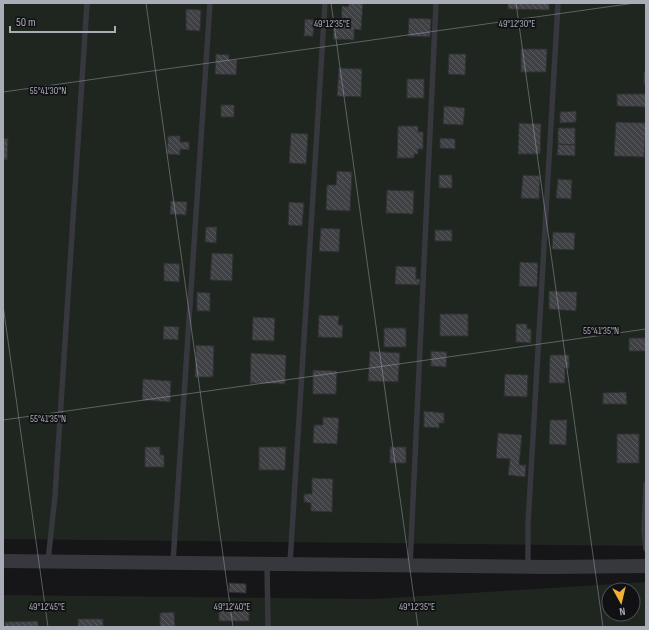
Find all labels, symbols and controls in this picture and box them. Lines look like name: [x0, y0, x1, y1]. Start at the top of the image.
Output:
scale bar: [10, 8, 115, 34]
text: 50 m: [16, 15, 36, 30]
text: 49°12'35"E: [314, 18, 350, 30]
text: 49°12'30"E: [499, 18, 535, 30]
text: 55°41'30"N: [30, 85, 66, 97]
text: 55°41'35"N: [583, 325, 619, 337]
text: 55°41'35"N: [30, 413, 66, 425]
north arrow: [601, 582, 641, 622]
text: 49°12'45"E: [29, 601, 65, 613]
text: 49°12'40"E: [214, 601, 250, 613]
text: 49°12'35"E: [399, 601, 435, 613]
text: N: [618, 605, 626, 618]

